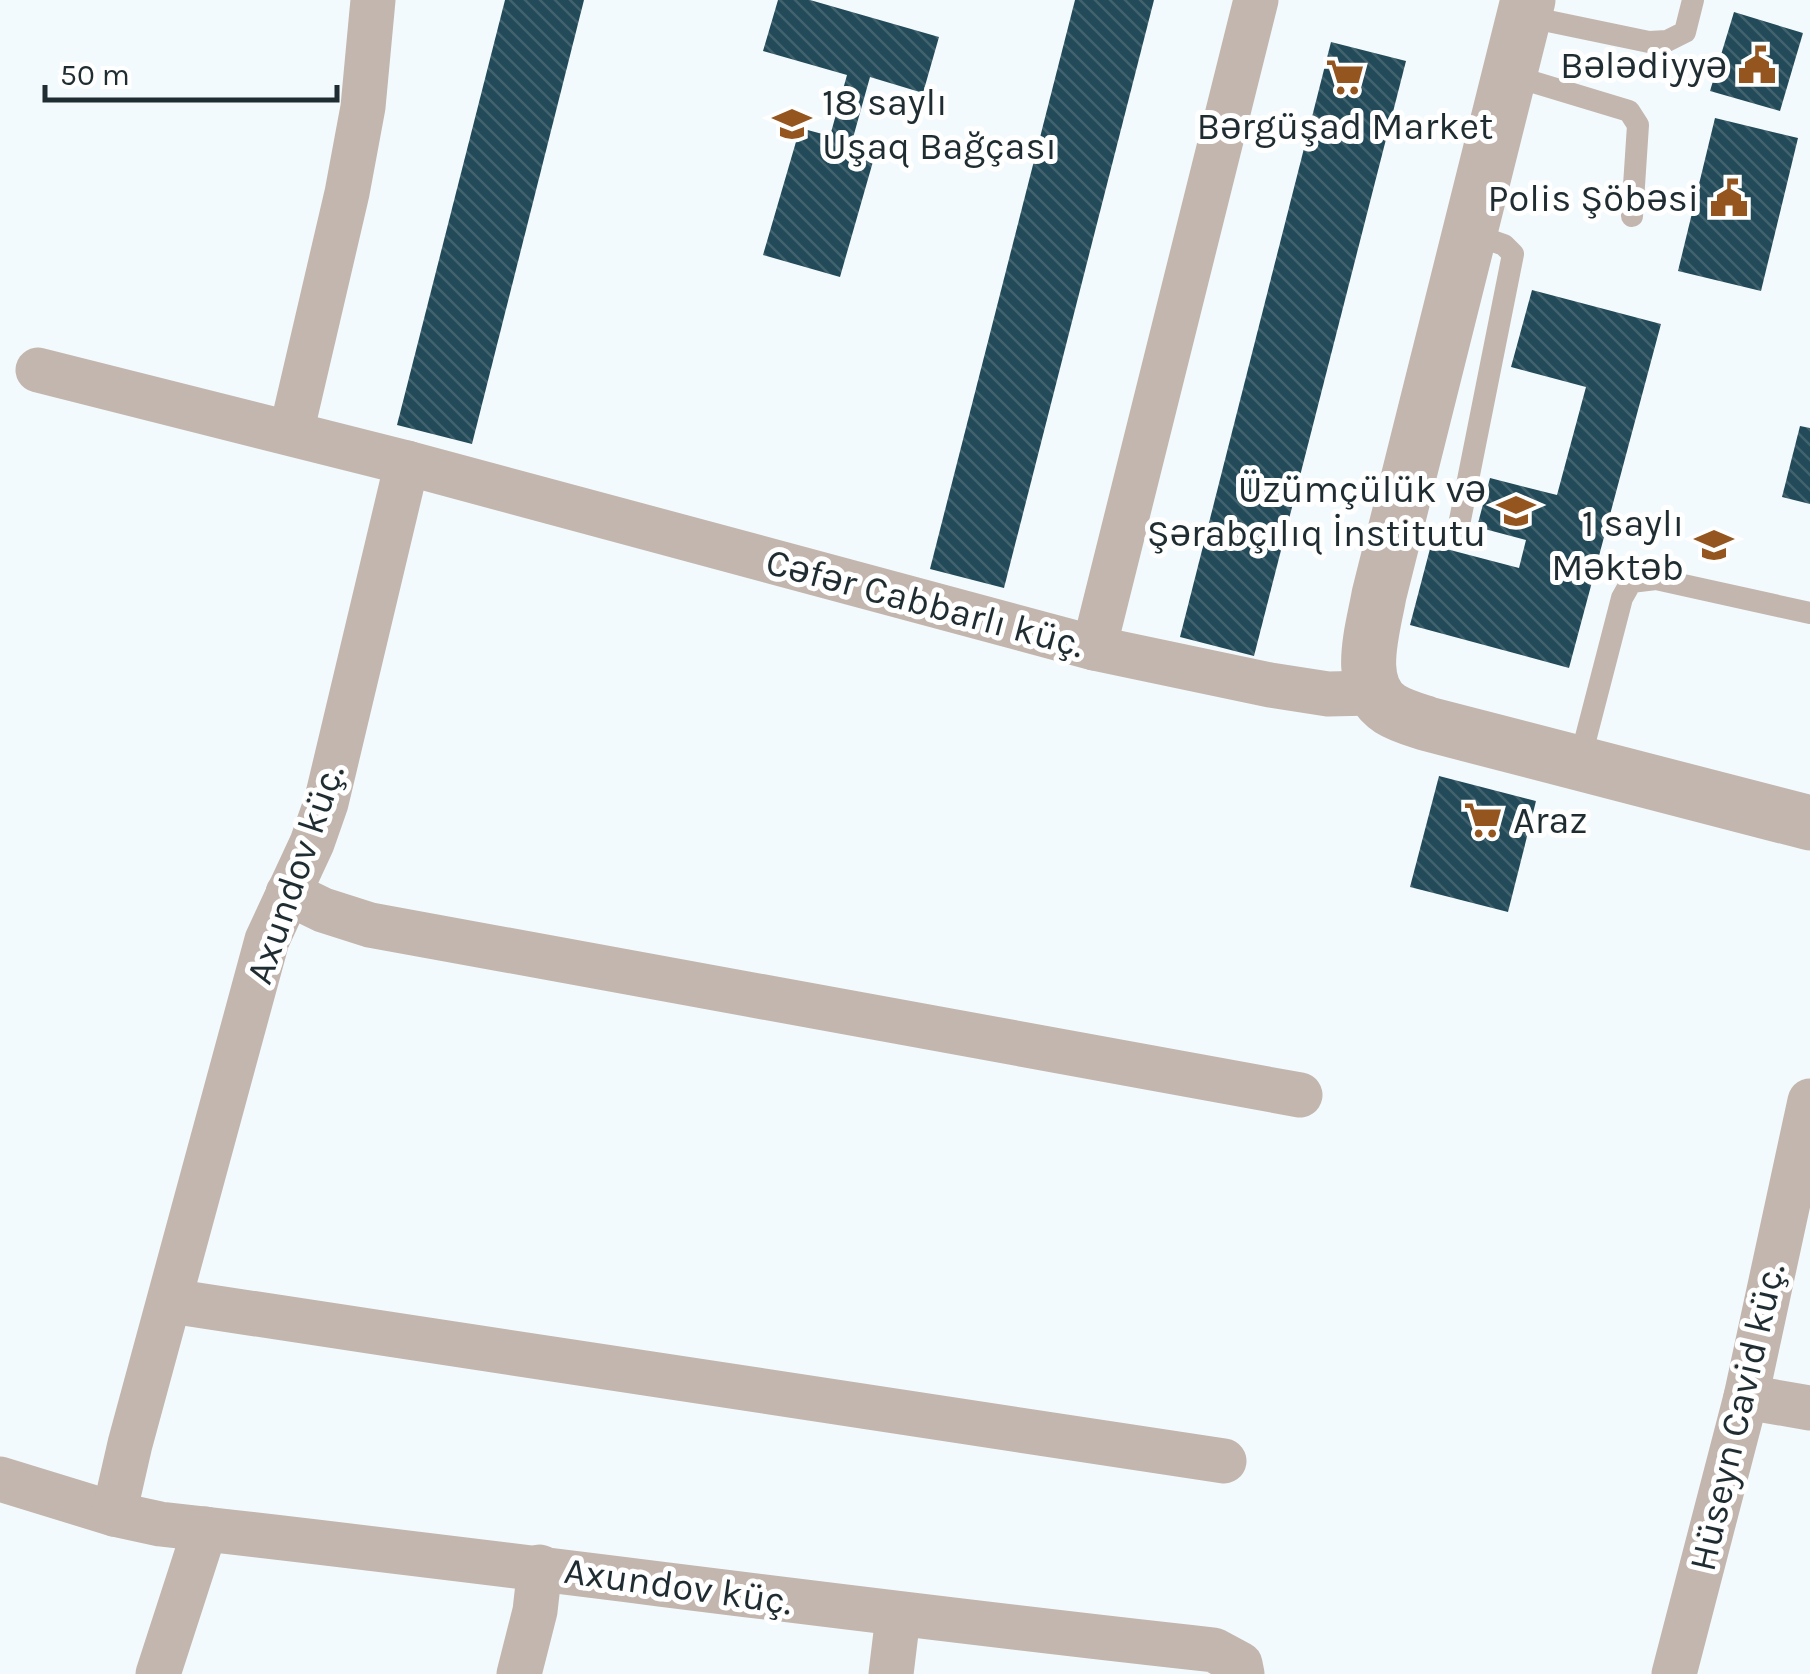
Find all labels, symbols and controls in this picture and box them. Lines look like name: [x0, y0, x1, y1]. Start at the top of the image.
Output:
scale bar: [45, 40, 338, 102]
place label: Bələdiyyə: [1560, 43, 1727, 88]
public building icon: Bələdiyyə: [1736, 44, 1778, 86]
supermarket icon: Bərgüşad Market: [1324, 56, 1366, 98]
text: 50 m: [60, 57, 130, 93]
place label: 18 saylı Uşaq Bağçası: [822, 80, 1057, 169]
school or university icon: 18 saylı Uşaq Bağçası: [771, 103, 813, 145]
place label: Bərgüşad Market: [1197, 104, 1493, 149]
place label: Polis Şöbəsi: [1488, 176, 1699, 221]
public building icon: Polis Şöbəsi: [1708, 177, 1750, 219]
place label: Üzümçülük və Şərabçılıq İnstitutu: [1147, 467, 1486, 556]
school or university icon: Üzümçülük və Şərabçılıq İnstitutu: [1495, 490, 1537, 532]
place label: 1 saylı Məktəb: [1551, 501, 1684, 590]
school or university icon: 1 saylı Məktəb: [1693, 524, 1735, 566]
street label: Cəfər Cabbarlı küç.: [761, 539, 1089, 667]
street label: Axundov küç.: [236, 758, 354, 990]
place label: Araz: [1513, 798, 1588, 843]
supermarket icon: Araz: [1462, 799, 1504, 841]
street label: Hüseyn Cavid küç.: [1680, 1259, 1794, 1575]
street label: Axundov küç.: [561, 1548, 795, 1624]

